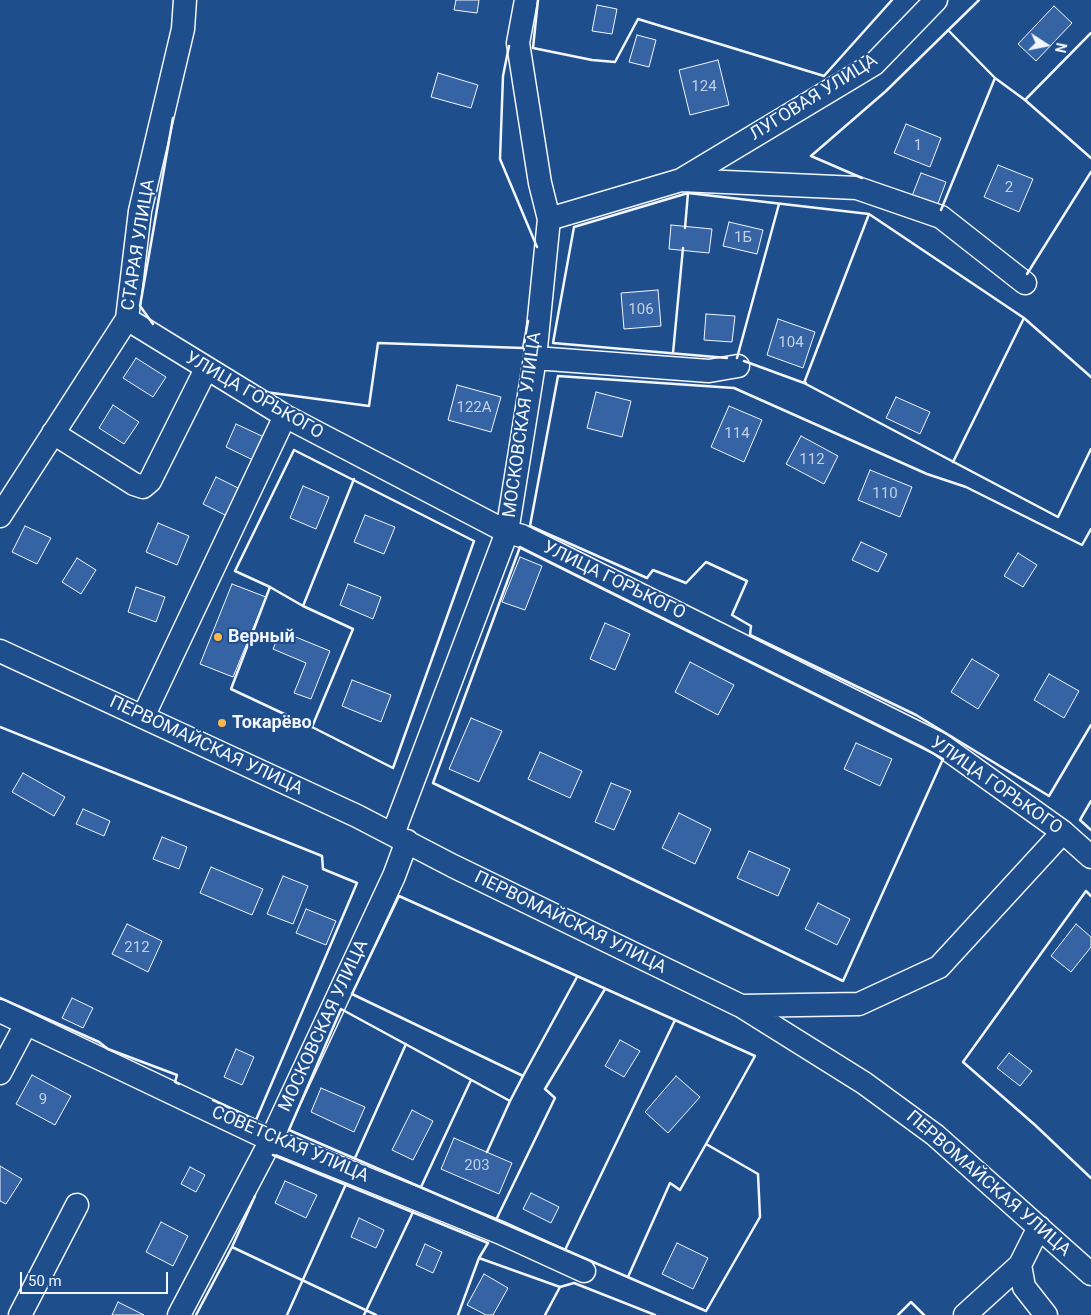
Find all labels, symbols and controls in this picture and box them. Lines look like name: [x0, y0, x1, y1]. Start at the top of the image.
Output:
north arrow: [1021, 20, 1071, 70]
text: N: [1052, 41, 1070, 54]
street label: ЛУГОВАЯ УЛИЦА: [746, 50, 882, 146]
house number: 124: [691, 78, 717, 96]
house number: 1: [914, 137, 922, 155]
street label: СТАРАЯ УЛИЦА: [118, 178, 160, 312]
house number: 2: [1005, 179, 1013, 197]
house number: 1Б: [734, 229, 752, 247]
house number: 106: [628, 301, 654, 319]
street label: МОСКОВСКАЯ УЛИЦА: [499, 331, 547, 519]
house number: 104: [778, 334, 804, 352]
street label: УЛИЦА ГОРЬКОГО: [181, 348, 327, 444]
house number: 122А: [456, 399, 492, 417]
house number: 114: [724, 425, 750, 443]
house number: 112: [799, 451, 825, 469]
house number: 110: [872, 485, 898, 503]
street label: УЛИЦА ГОРЬКОГО: [539, 537, 689, 625]
place label: Верный: [228, 626, 295, 648]
marker: Верный: [212, 631, 224, 643]
street label: ПЕРВОМАЙСКАЯ УЛИЦА: [106, 692, 306, 800]
place label: Токарёво: [232, 712, 312, 734]
marker: Токарёво: [216, 717, 228, 729]
street label: УЛИЦА ГОРЬКОГО: [926, 732, 1066, 840]
street label: ПЕРВОМАЙСКАЯ УЛИЦА: [470, 867, 670, 979]
street label: МОСКОВСКАЯ УЛИЦА: [275, 937, 373, 1115]
house number: 212: [124, 939, 150, 957]
house number: 9: [39, 1091, 47, 1109]
street label: СОВЕТСКАЯ УЛИЦА: [208, 1102, 372, 1188]
street label: ПЕРВОМАЙСКАЯ УЛИЦА: [901, 1107, 1075, 1261]
house number: 203: [464, 1157, 490, 1175]
scale bar: [22, 1262, 170, 1294]
text: 50 m: [28, 1272, 62, 1290]

